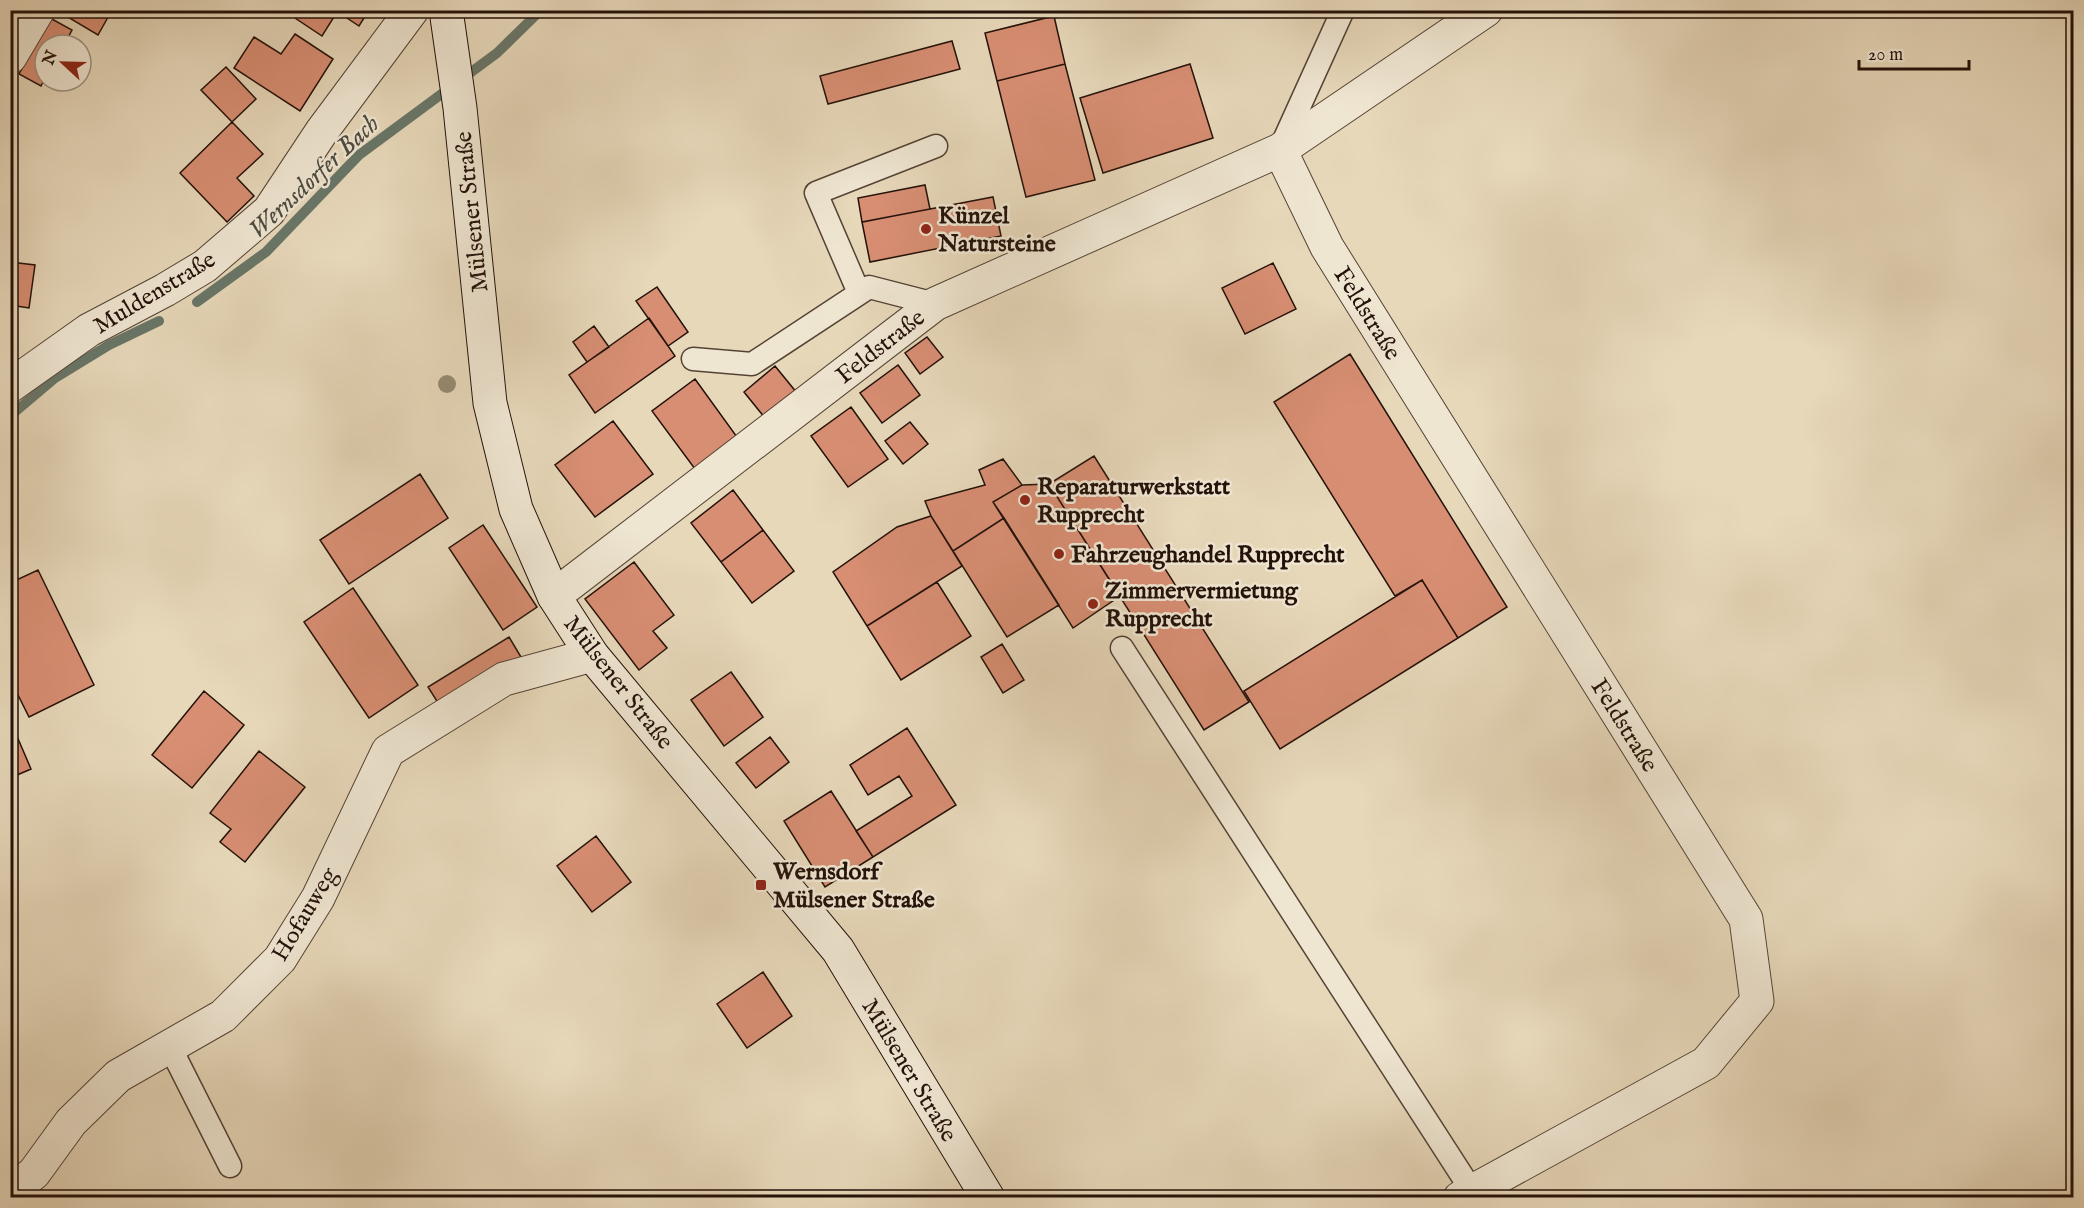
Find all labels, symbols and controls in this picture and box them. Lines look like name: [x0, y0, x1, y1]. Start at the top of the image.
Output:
north arrow: [33, 33, 93, 93]
scale bar: [1859, 33, 1968, 71]
text: 20 m: [1868, 44, 1903, 67]
text: N: [39, 48, 63, 69]
water label: Wernsdorfer Bach: [242, 108, 387, 246]
street label: Mülsener Straße: [449, 130, 496, 294]
place label: Künzel Natursteine: [937, 201, 1056, 260]
marker: Künzel Natursteine: [919, 222, 933, 236]
street label: Muldenstraße: [88, 245, 222, 342]
street label: Feldstraße: [1326, 261, 1408, 366]
street label: Feldstraße: [830, 303, 932, 392]
place label: Reparaturwerkstatt Rupprecht: [1037, 472, 1231, 531]
marker: Reparaturwerkstatt Rupprecht: [1018, 493, 1032, 507]
place label: Fahrzeughandel Rupprecht: [1071, 540, 1345, 571]
marker: Fahrzeughandel Rupprecht: [1052, 547, 1066, 561]
place label: Zimmervermietung Rupprecht: [1105, 576, 1299, 635]
marker: Zimmervermietung Rupprecht: [1086, 597, 1100, 611]
street label: Mülsener Straße: [556, 610, 680, 756]
street label: Feldstraße: [1583, 673, 1665, 778]
place label: Wernsdorf Mülsener Straße: [772, 857, 935, 916]
street label: Hofauweg: [265, 861, 346, 967]
marker: Wernsdorf Mülsener Straße: [754, 878, 768, 892]
street label: Mülsener Straße: [854, 993, 964, 1148]

